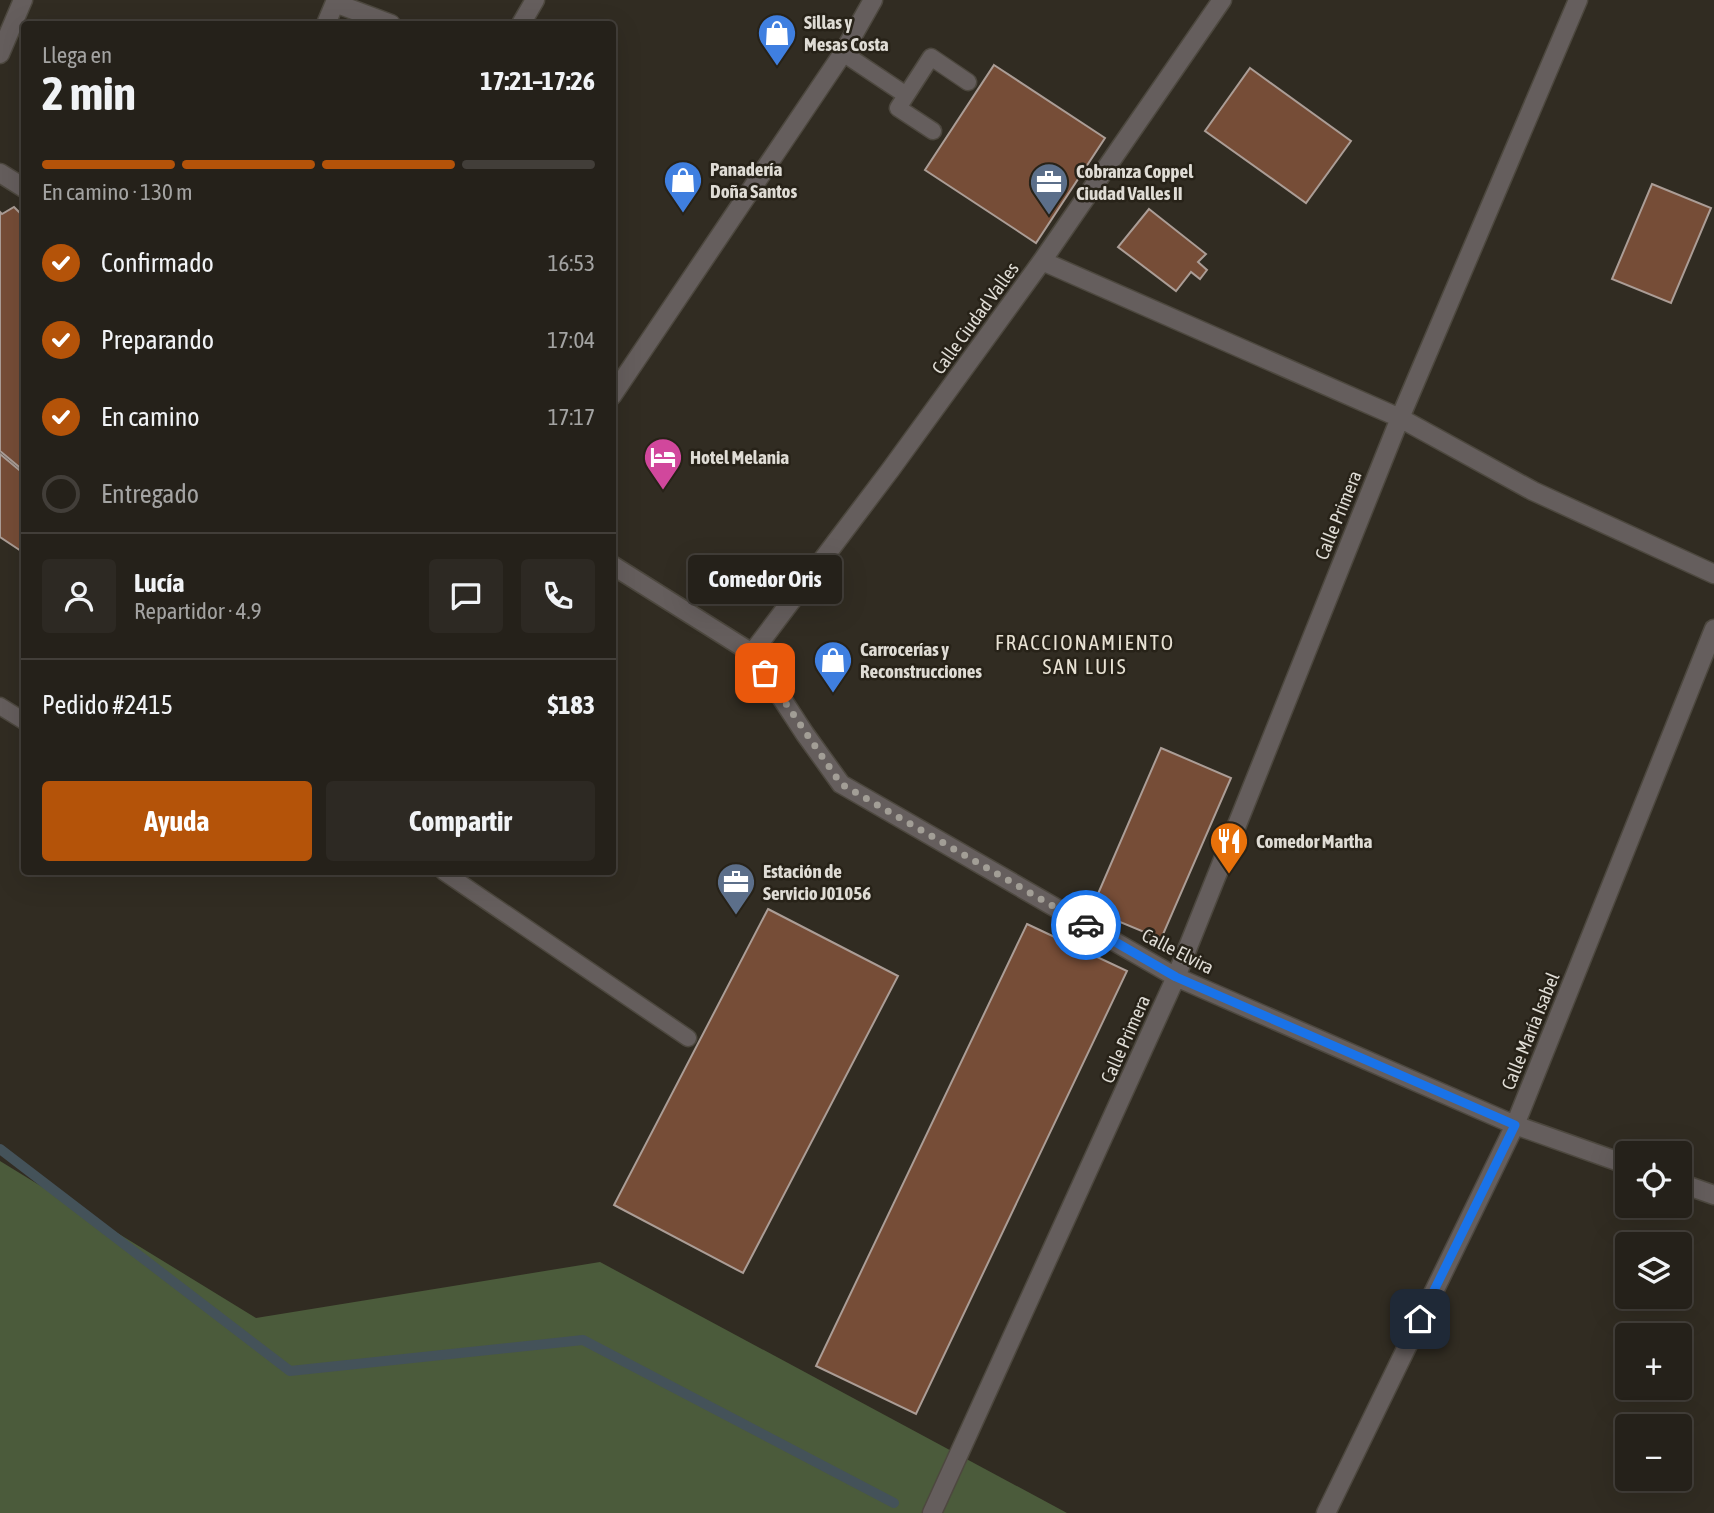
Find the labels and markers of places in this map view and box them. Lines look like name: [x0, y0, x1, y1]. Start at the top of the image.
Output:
place label: Sillas y Mesas Costa: [804, 11, 889, 55]
shop icon: Sillas y Mesas Costa: [756, 12, 798, 67]
place label: Panadería Doña Santos: [710, 158, 797, 202]
shop icon: Panadería Doña Santos: [662, 159, 704, 214]
place label: Cobranza Coppel Ciudad Valles II: [1076, 160, 1194, 204]
office icon: Cobranza Coppel Ciudad Valles II: [1028, 161, 1070, 216]
hotel icon: Hotel Melania: [642, 436, 684, 491]
place label: Hotel Melania: [690, 446, 789, 468]
callout: Comedor Oris: [688, 554, 842, 603]
place label: Carrocerías y Reconstrucciones: [860, 638, 982, 682]
shop icon: Carrocerías y Reconstrucciones: [812, 639, 854, 694]
pin: [735, 643, 795, 703]
restaurant icon: Comedor Martha: [1208, 820, 1250, 875]
place label: Comedor Martha: [1256, 830, 1373, 852]
place label: Estación de Servicio J01056: [763, 860, 871, 904]
office icon: Estación de Servicio J01056: [715, 861, 757, 916]
pin: [1390, 1289, 1450, 1349]

